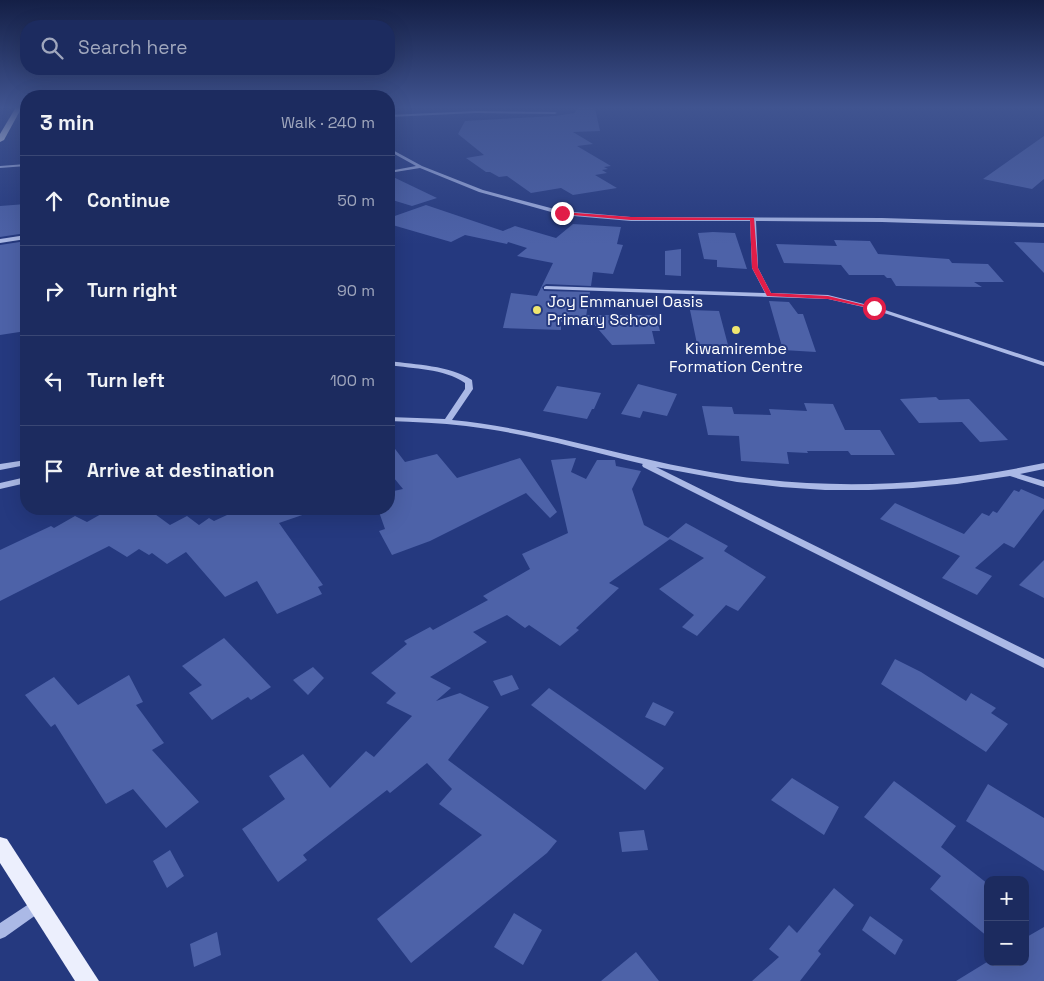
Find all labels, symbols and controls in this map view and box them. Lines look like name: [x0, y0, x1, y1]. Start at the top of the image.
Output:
search box: [20, 20, 395, 75]
icon: search: [38, 34, 66, 62]
text: Search here: [78, 35, 188, 60]
text: 3 min: [40, 109, 95, 136]
text: Walk · 240 m: [281, 112, 375, 133]
icon: ahead: [40, 187, 68, 215]
text: Continue: [87, 188, 170, 213]
text: 50 m: [337, 190, 375, 211]
route end: [551, 202, 574, 225]
icon: right: [40, 277, 68, 305]
text: Turn right: [87, 278, 177, 303]
text: 90 m: [337, 280, 375, 301]
place label: Joy Emmanuel Oasis Primary School: [547, 291, 703, 330]
route start: [863, 297, 886, 320]
marker: Joy Emmanuel Oasis Primary School: [531, 304, 543, 316]
marker: Kiwamirembe Formation Centre: [730, 324, 742, 336]
place label: Kiwamirembe Formation Centre: [669, 338, 803, 377]
icon: left: [40, 367, 68, 395]
text: Turn left: [87, 368, 165, 393]
text: 100 m: [330, 370, 375, 391]
icon: arrive: [40, 457, 68, 485]
text: Arrive at destination: [87, 458, 275, 483]
map controls: [984, 876, 1029, 966]
button: +: [984, 876, 1029, 921]
button: −: [984, 921, 1029, 966]

